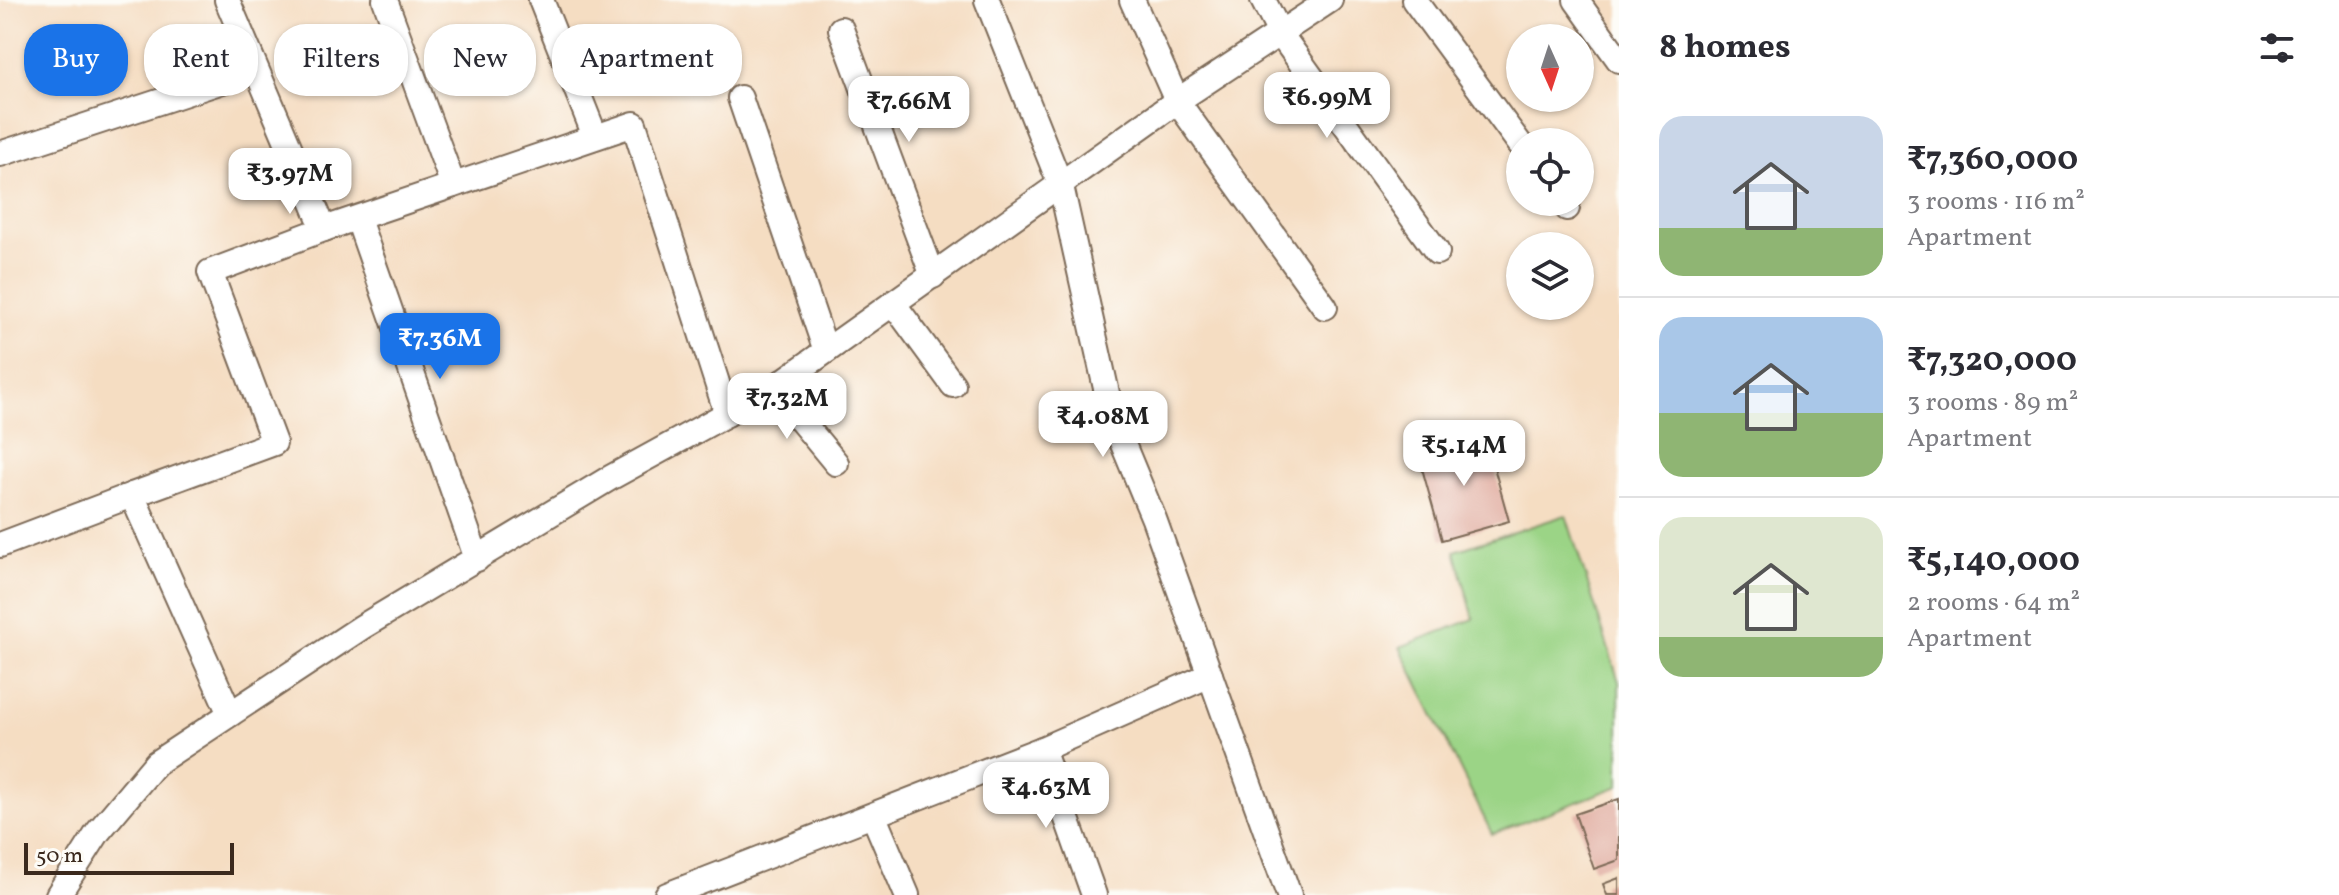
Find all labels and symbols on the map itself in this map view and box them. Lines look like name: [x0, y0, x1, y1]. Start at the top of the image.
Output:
north arrow: [1506, 24, 1594, 112]
pin: ₹6.99M: [1262, 72, 1392, 140]
pin: ₹7.66M: [844, 76, 974, 144]
pin: ₹3.97M: [225, 148, 355, 216]
pin: ₹7.36M: [375, 313, 505, 381]
pin: ₹7.32M: [722, 373, 852, 441]
pin: ₹4.08M: [1038, 391, 1168, 459]
pin: ₹5.14M: [1399, 420, 1529, 488]
pin: ₹4.63M: [981, 762, 1111, 830]
scale bar: [24, 839, 234, 875]

